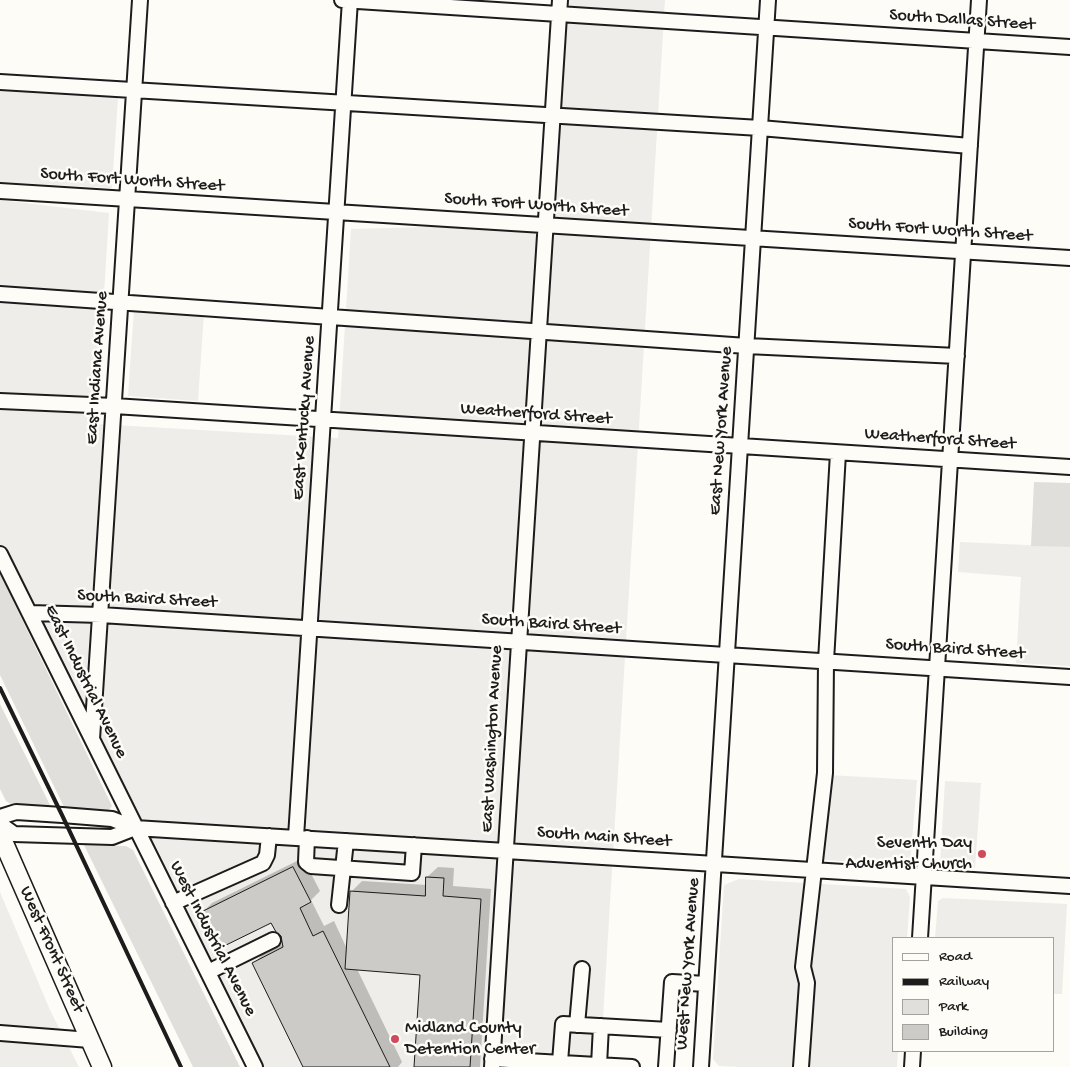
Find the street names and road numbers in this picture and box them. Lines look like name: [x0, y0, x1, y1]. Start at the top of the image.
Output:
street label: South Dallas Street: [888, 5, 1036, 37]
street label: South Fort Worth Street: [39, 164, 225, 198]
street label: South Fort Worth Street: [443, 189, 629, 223]
street label: South Fort Worth Street: [847, 214, 1033, 248]
street label: East Indiana Avenue: [82, 291, 114, 445]
street label: East Kentucky Avenue: [288, 335, 322, 501]
street label: East New York Avenue: [705, 346, 739, 516]
street label: Weatherford Street: [460, 399, 612, 431]
street label: Weatherford Street: [864, 424, 1016, 456]
street label: South Baird Street: [77, 586, 217, 614]
street label: East Industrial Avenue: [38, 602, 132, 762]
street label: South Baird Street: [481, 609, 621, 641]
street label: South Baird Street: [885, 634, 1025, 666]
street label: East Washington Avenue: [477, 645, 509, 833]
street label: South Main Street: [536, 823, 672, 853]
street label: West Industrial Avenue: [163, 858, 261, 1020]
street label: West New York Avenue: [672, 877, 706, 1051]
street label: West Front Street: [13, 884, 89, 1016]

